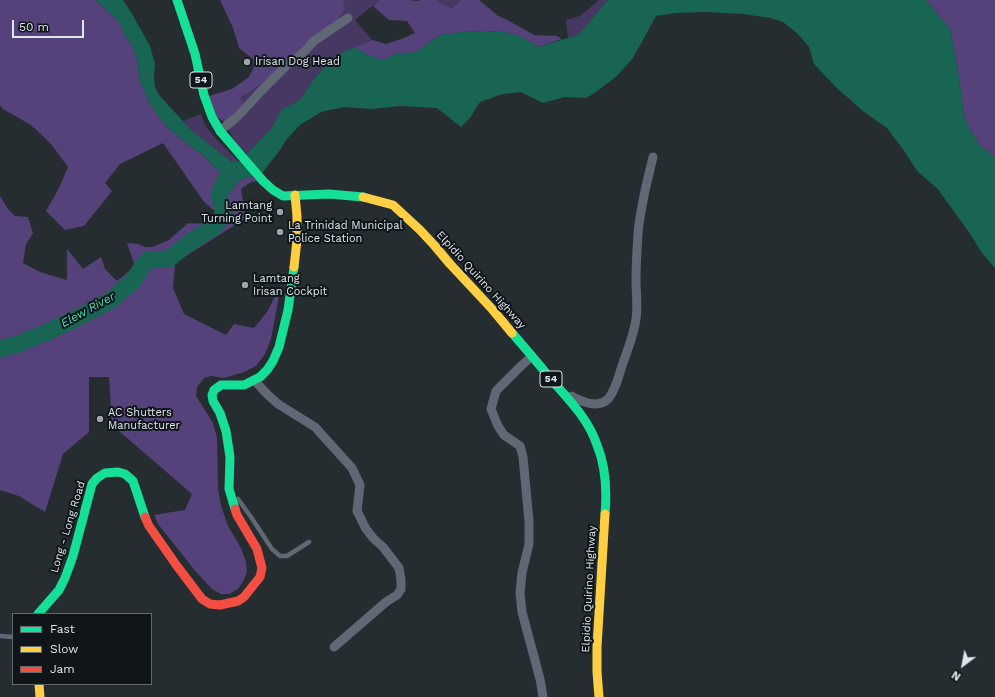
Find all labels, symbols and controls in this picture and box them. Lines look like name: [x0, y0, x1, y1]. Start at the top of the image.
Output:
scale bar: [14, 12, 86, 38]
text: 50 m: [19, 20, 49, 34]
place label: Irisan Dog Head: [255, 55, 340, 69]
marker: Irisan Dog Head: [242, 57, 252, 67]
road number: 54: [190, 72, 212, 88]
place label: Lamtang Turning Point: [201, 199, 272, 225]
marker: Lamtang Turning Point: [275, 207, 285, 217]
place label: La Trinidad Municipal Police Station: [288, 219, 403, 245]
marker: La Trinidad Municipal Police Station: [275, 227, 285, 237]
street label: Elpidio Quirino Highway: [434, 228, 528, 332]
place label: Lamtang Irisan Cockpit: [253, 272, 327, 298]
marker: Lamtang Irisan Cockpit: [240, 280, 250, 290]
water label: Elew River: [58, 289, 118, 331]
road number: 54: [540, 371, 562, 387]
place label: AC Shutters Manufacturer: [108, 406, 180, 432]
marker: AC Shutters Manufacturer: [95, 414, 105, 424]
street label: Long - Long Road: [48, 480, 88, 574]
street label: Elpidio Quirino Highway: [579, 525, 599, 653]
legend: [12, 613, 152, 685]
text: Fast: [50, 622, 75, 636]
text: Slow: [50, 642, 78, 656]
north arrow: [943, 645, 983, 685]
text: Jam: [50, 662, 75, 676]
text: N: [949, 668, 963, 683]

